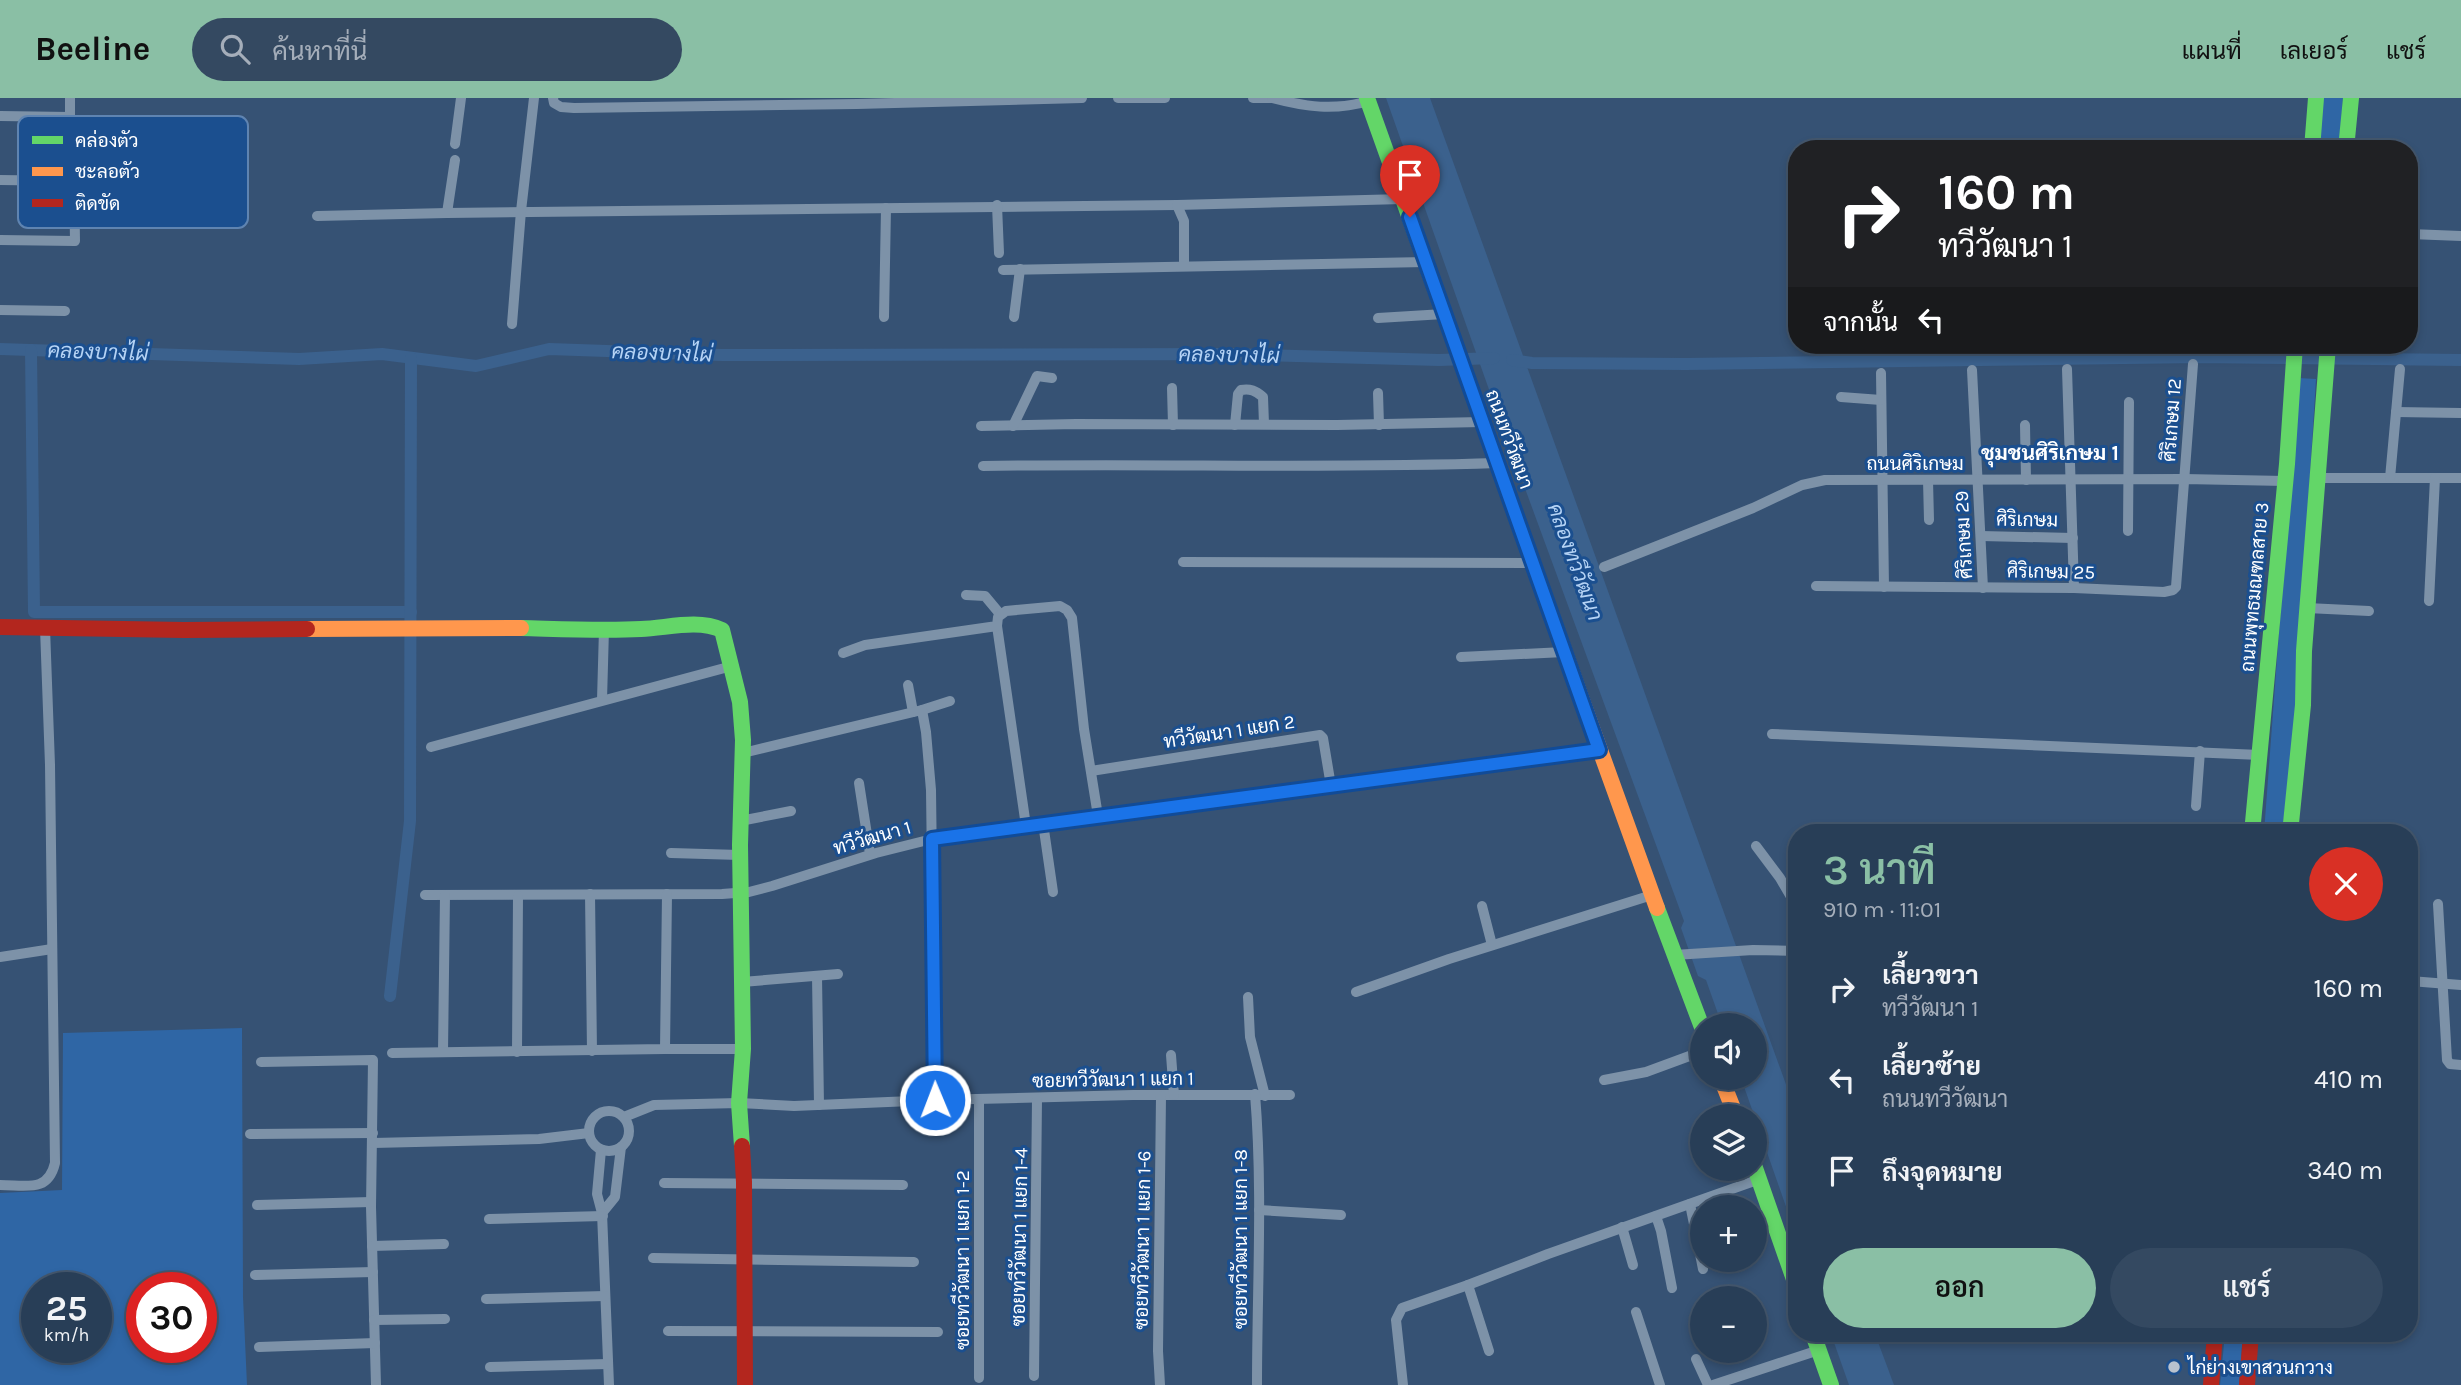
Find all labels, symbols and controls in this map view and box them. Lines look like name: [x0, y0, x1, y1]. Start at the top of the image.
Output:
search box: [192, 18, 682, 81]
text: Beeline: [35, 30, 150, 68]
icon: search: [216, 30, 254, 68]
text: ค้นหาที่นี่: [272, 36, 367, 67]
text: แผนที่: [2182, 37, 2242, 65]
text: เลเยอร์: [2280, 37, 2348, 65]
text: แชร์: [2386, 37, 2426, 65]
legend: [18, 116, 248, 228]
text: คล่องตัว: [75, 129, 139, 152]
pin: [1380, 145, 1440, 217]
icon: arrive: [1391, 156, 1429, 194]
text: ชะลอตัว: [75, 161, 140, 183]
text: 160 m: [1938, 164, 2075, 221]
icon: right: [1823, 168, 1914, 259]
text: ติดขัด: [75, 193, 120, 215]
text: ทวีวัฒนา 1: [1938, 228, 2072, 265]
icon: left: [1912, 301, 1950, 339]
text: จากนั้น: [1823, 307, 1898, 338]
water label: คลองบางไผ่: [47, 337, 150, 366]
water label: คลองบางไผ่: [611, 338, 714, 367]
water label: คลองบางไผ่: [1178, 341, 1281, 368]
street label: ศิริเกษม 12: [2158, 377, 2186, 463]
street label: ถนนทวีวัฒนา: [1481, 386, 1539, 492]
district label: ชุมชนศิริเกษม 1: [1981, 441, 2119, 468]
street label: ถนนศิริเกษม: [1866, 453, 1964, 475]
street label: ศิริเกษม 29: [1951, 490, 1977, 580]
water label: คลองทวีวัฒนา: [1543, 500, 1608, 624]
street label: ถนนพุทธมณฑลสาย 3: [2237, 501, 2274, 673]
street label: ศิริเกษม: [1996, 508, 2058, 532]
street label: ศิริเกษม 25: [2007, 560, 2095, 584]
street label: ทวีวัฒนา 1 แยก 2: [1162, 709, 1296, 753]
street label: ทวีวัฒนา 1: [830, 814, 914, 860]
text: 3 นาที: [1823, 845, 1936, 895]
button: close: [2309, 847, 2383, 921]
text: 910 m · 11:01: [1823, 896, 1941, 923]
text: เลี้ยวขวา: [1882, 960, 1979, 991]
icon: right: [1823, 970, 1861, 1008]
text: 160 m: [2314, 973, 2383, 1004]
text: ทวีวัฒนา 1: [1882, 995, 1979, 1022]
map controls: [1690, 1013, 1767, 1363]
button: sound: [1690, 1013, 1767, 1090]
text: เลี้ยวซ้าย: [1882, 1051, 1981, 1082]
icon: left: [1823, 1061, 1861, 1099]
position arrow: [898, 1063, 972, 1137]
text: 410 m: [2314, 1064, 2383, 1095]
street label: ซอยทวีวัฒนา 1 แยก 1: [1032, 1066, 1194, 1092]
text: ถนนทวีวัฒนา: [1882, 1086, 2008, 1113]
button: layers: [1690, 1104, 1767, 1181]
street label: ซอยทวีวัฒนา 1 แยก 1-4: [1005, 1147, 1033, 1327]
street label: ซอยทวีวัฒนา 1 แยก 1-8: [1228, 1149, 1252, 1329]
street label: ซอยทวีวัฒนา 1 แยก 1-6: [1128, 1150, 1156, 1330]
icon: arrive: [1823, 1152, 1861, 1190]
text: 340 m: [2307, 1155, 2383, 1186]
text: ถึงจุดหมาย: [1882, 1157, 2003, 1188]
street label: ซอยทวีวัฒนา 1 แยก 1-2: [950, 1170, 974, 1350]
button: +: [1690, 1195, 1767, 1272]
button: ออก: [1823, 1248, 2096, 1328]
button: แชร์: [2110, 1248, 2383, 1328]
speed limit sign: 30: [126, 1272, 217, 1363]
button: −: [1690, 1286, 1767, 1363]
text: 25: [46, 1288, 87, 1329]
text: km/h: [44, 1324, 89, 1346]
place label: ไก่ย่างเขาสวนกวาง: [2186, 1355, 2333, 1379]
marker: ไก่ย่างเขาสวนกวาง: [2166, 1359, 2182, 1375]

